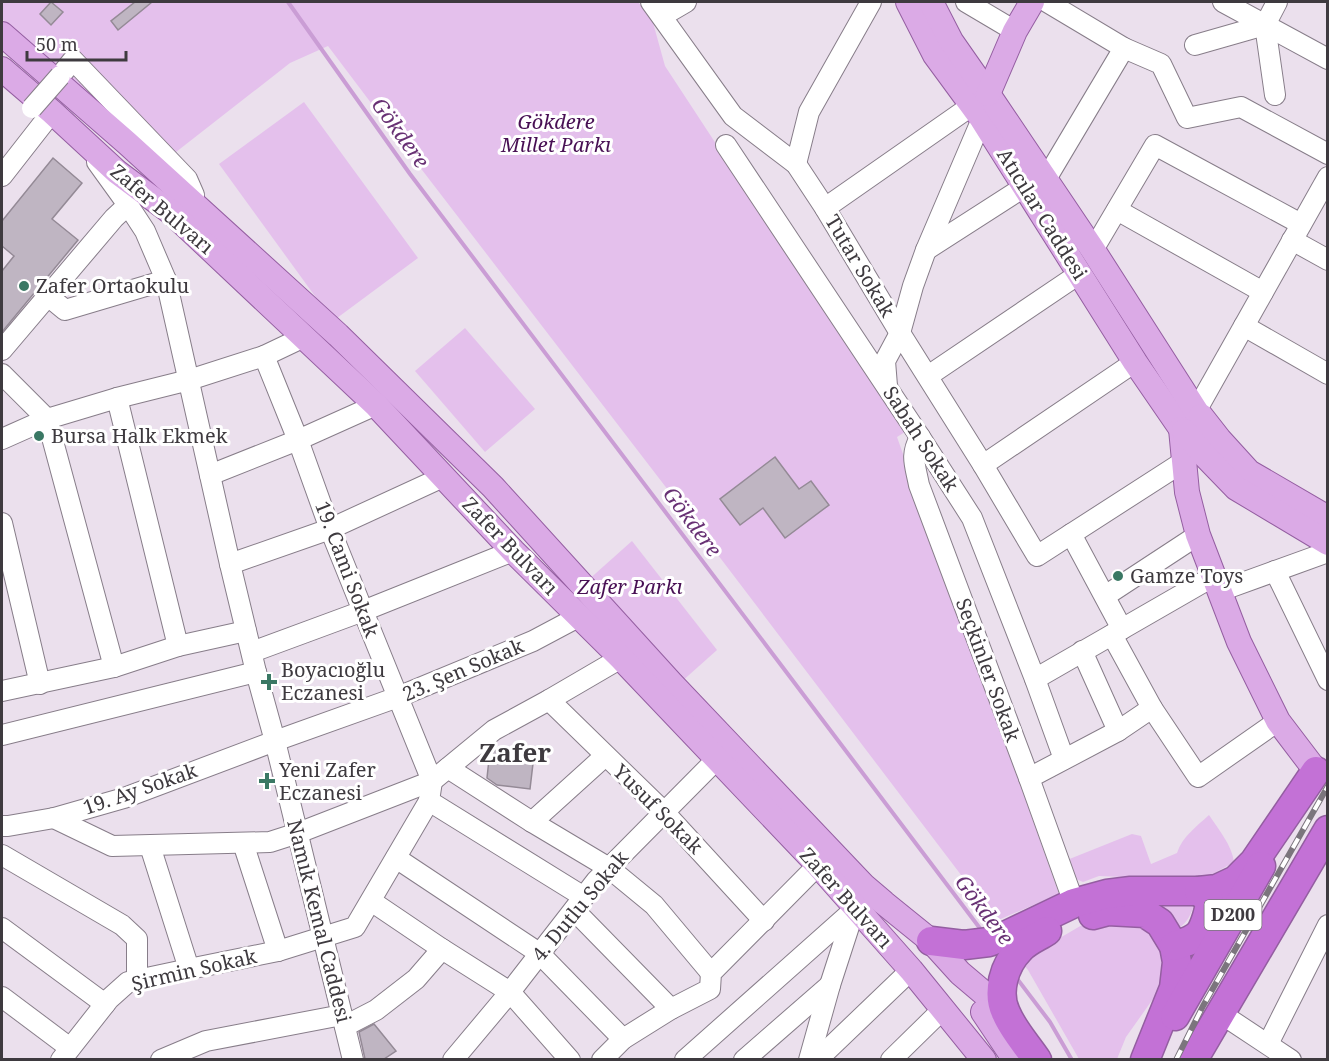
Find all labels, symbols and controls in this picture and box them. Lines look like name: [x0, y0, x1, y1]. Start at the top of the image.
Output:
scale bar: [27, 24, 126, 62]
text: 50 m: [36, 32, 78, 56]
water label: Gökdere: [366, 91, 436, 173]
park label: Gökdere Millet Parkı: [500, 108, 611, 158]
street label: Atıcılar Caddesi: [991, 143, 1094, 285]
street label: Zafer Bulvarı: [105, 158, 220, 260]
street label: Tutar Sokak: [819, 210, 902, 322]
place label: Zafer Ortaokulu: [36, 272, 189, 299]
marker: Zafer Ortaokulu: [17, 279, 31, 293]
street label: Sabah Sokak: [877, 381, 966, 497]
place label: Bursa Halk Ekmek: [51, 422, 228, 449]
marker: Bursa Halk Ekmek: [32, 429, 46, 443]
water label: Gökdere: [657, 481, 728, 562]
street label: Zafer Bulvarı: [457, 491, 564, 601]
street label: 19. Cami Sokak: [309, 497, 386, 641]
place label: Gamze Toys: [1130, 562, 1243, 589]
marker: Gamze Toys: [1111, 569, 1125, 583]
park label: Zafer Parkı: [576, 573, 683, 600]
street label: Seçkinler Sokak: [950, 594, 1027, 746]
street label: 23. Şen Sokak: [398, 632, 528, 707]
place label: Boyacıoğlu Eczanesi: [281, 656, 386, 706]
marker: Boyacıoğlu Eczanesi: [262, 675, 276, 689]
district label: Zafer: [479, 734, 551, 770]
street label: 19. Ay Sokak: [79, 756, 201, 821]
place label: Yeni Zafer Eczanesi: [278, 756, 376, 806]
street label: Yusuf Sokak: [607, 757, 709, 860]
marker: Yeni Zafer Eczanesi: [260, 774, 274, 788]
street label: Namık Kemal Caddesi: [281, 816, 358, 1026]
street label: Zafer Bulvarı: [794, 842, 899, 954]
street label: 4. Dutlu Sokak: [525, 844, 634, 967]
water label: Gökdere: [949, 869, 1020, 950]
road number: D200: [1204, 900, 1262, 930]
street label: Şirmin Sokak: [129, 942, 259, 997]

